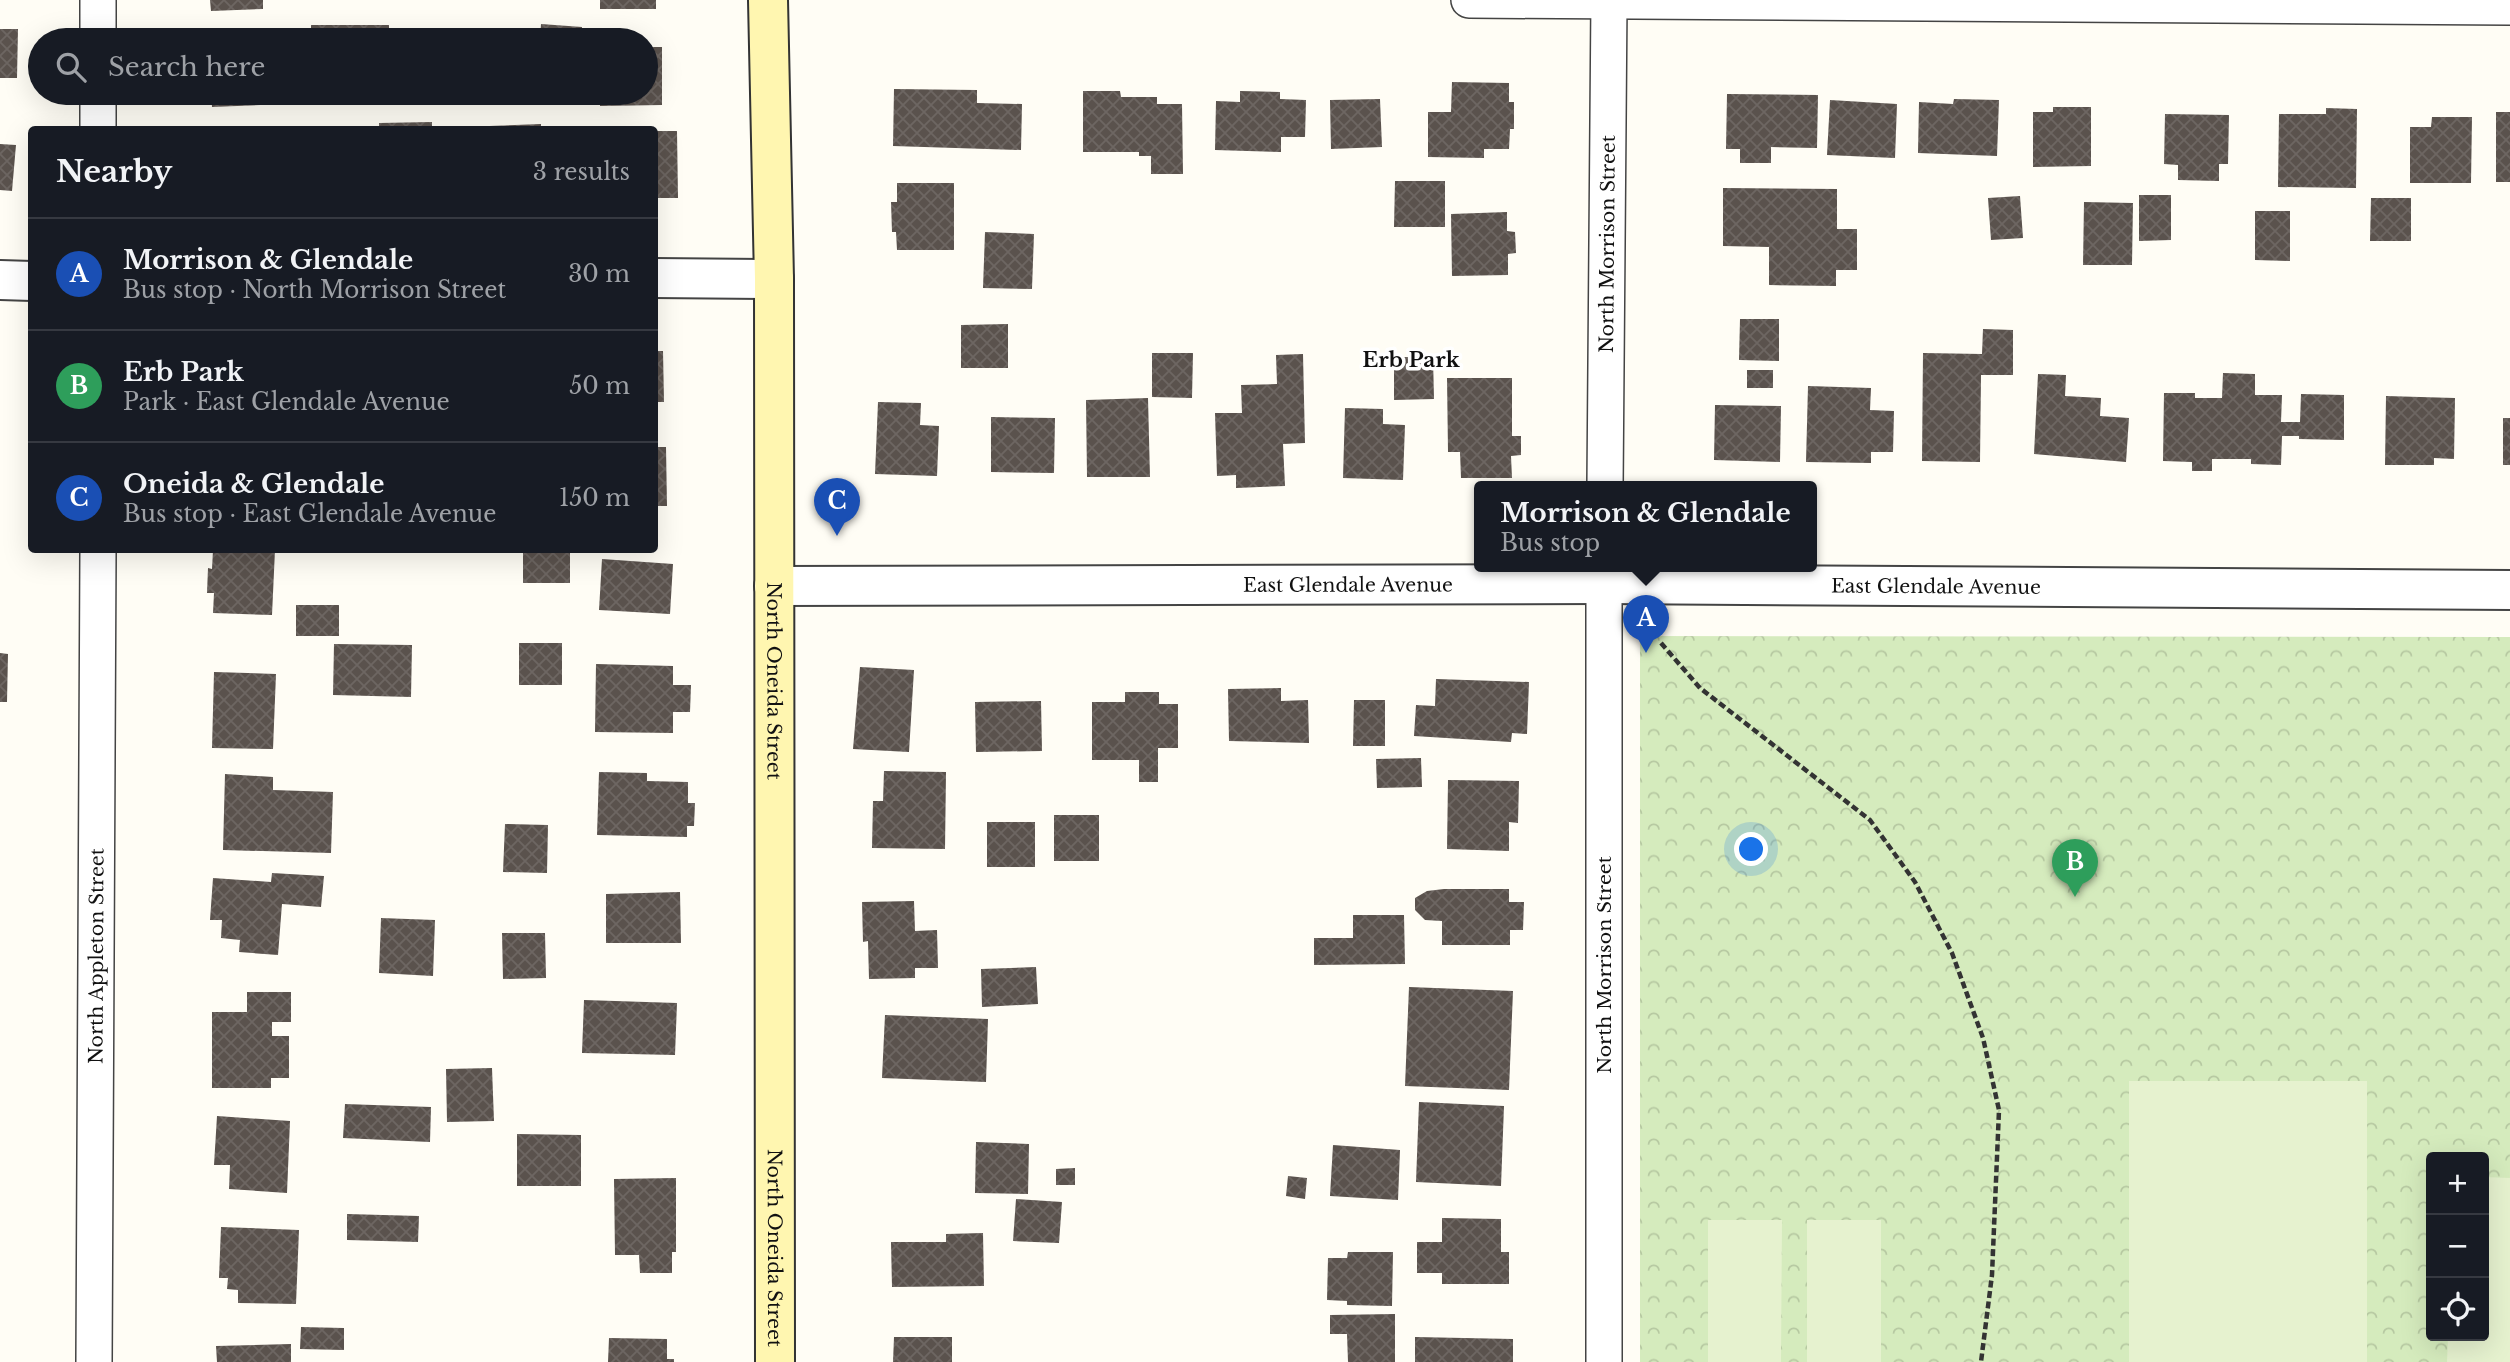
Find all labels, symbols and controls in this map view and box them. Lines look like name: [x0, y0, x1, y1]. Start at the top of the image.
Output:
search box: [28, 28, 658, 105]
icon: search: [52, 48, 90, 86]
text: Search here: [108, 51, 265, 83]
street label: North Morrison Street: [1595, 134, 1620, 353]
text: Nearby: [56, 153, 172, 190]
text: 3 results: [533, 158, 630, 186]
text: Morrison & Glendale: [123, 244, 413, 276]
text: A: [70, 260, 88, 288]
text: 30 m: [568, 260, 630, 288]
text: Bus stop · North Morrison Street: [123, 276, 506, 304]
district label: Erb Park: [1362, 347, 1461, 373]
text: Erb Park: [123, 356, 244, 388]
text: B: [70, 372, 88, 400]
text: 50 m: [569, 372, 630, 400]
text: Park · East Glendale Avenue: [123, 388, 450, 416]
text: Oneida & Glendale: [123, 468, 385, 500]
pin: C: [814, 478, 860, 536]
popup: [1474, 481, 1817, 572]
text: C: [70, 484, 88, 512]
text: 150 m: [559, 484, 630, 512]
text: Morrison & Glendale: [1500, 497, 1791, 529]
text: Bus stop · East Glendale Avenue: [123, 500, 496, 528]
text: Bus stop: [1500, 529, 1600, 557]
street label: East Glendale Avenue: [1243, 573, 1453, 597]
street label: East Glendale Avenue: [1831, 575, 2041, 599]
street label: North Oneida Street: [762, 582, 785, 781]
pin: A: [1623, 595, 1669, 653]
your location: [1734, 832, 1768, 866]
pin: B: [2052, 839, 2098, 897]
street label: North Appleton Street: [84, 847, 109, 1064]
street label: North Morrison Street: [1593, 855, 1616, 1074]
street label: North Oneida Street: [763, 1149, 786, 1348]
map controls: [2426, 1152, 2489, 1341]
button: +: [2426, 1152, 2489, 1215]
button: −: [2426, 1215, 2489, 1278]
button: locate: [2426, 1278, 2489, 1341]

